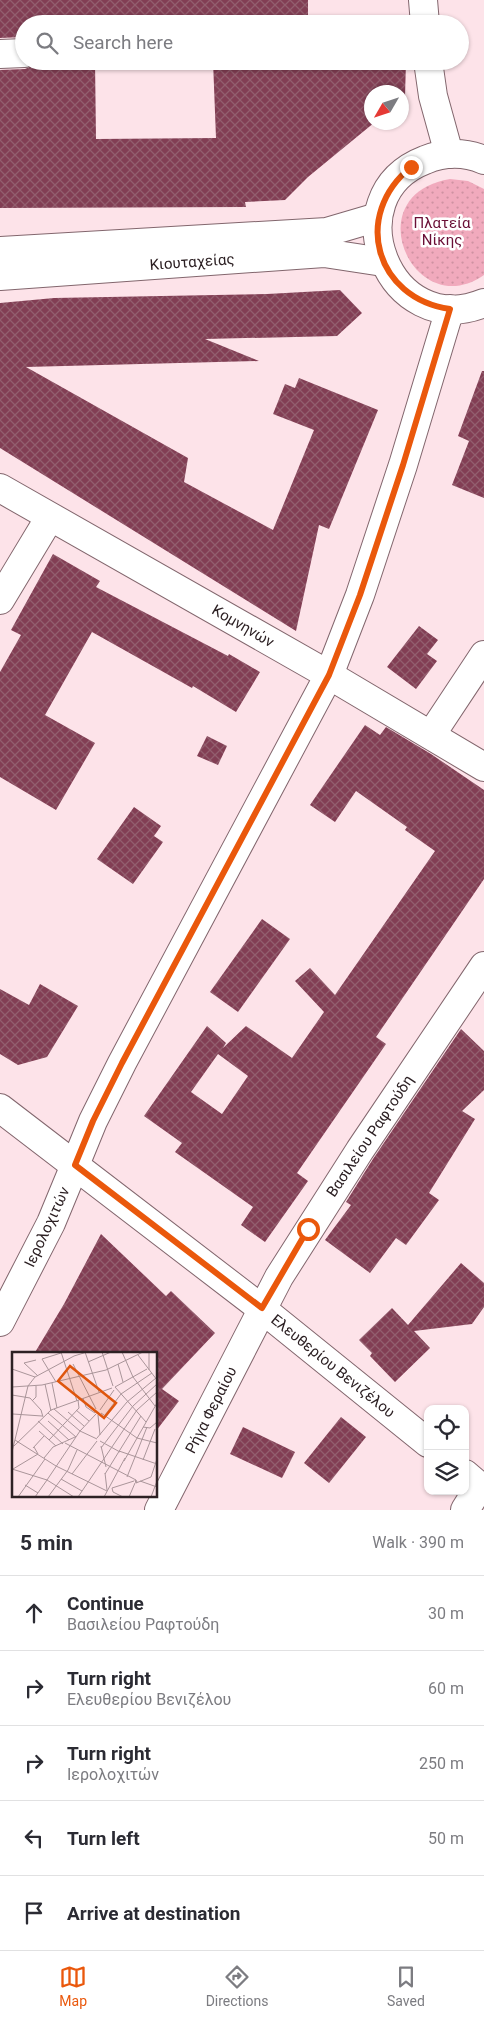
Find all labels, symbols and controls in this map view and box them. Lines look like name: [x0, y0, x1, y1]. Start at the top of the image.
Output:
search box: [15, 15, 469, 70]
icon: search: [33, 29, 61, 57]
text: Search here: [73, 31, 173, 54]
north arrow: [364, 85, 409, 130]
route end: [400, 156, 423, 179]
park label: Πλατεία Νίκης: [414, 214, 471, 249]
street label: Κιουταχείας: [149, 250, 235, 274]
street label: Κομνηνών: [209, 601, 277, 651]
street label: Βασιλείου Ραφτούδη: [323, 1072, 417, 1200]
street label: Ιερολοχιτών: [21, 1184, 73, 1270]
route start: [297, 1218, 320, 1241]
street label: Ελευθερίου Βενιζέλου: [267, 1311, 399, 1421]
inset map: [12, 1352, 158, 1498]
street label: Ρήγα Φεραίου: [181, 1364, 241, 1456]
map controls: [424, 1405, 469, 1495]
button: locate: [424, 1405, 469, 1450]
button: layers: [424, 1450, 469, 1495]
text: 5 min: [20, 1531, 73, 1555]
text: Walk · 390 m: [372, 1533, 464, 1552]
text: Continue: [67, 1592, 144, 1615]
icon: ahead: [20, 1599, 48, 1627]
text: 30 m: [428, 1604, 464, 1623]
text: Βασιλείου Ραφτούδη: [67, 1615, 219, 1634]
text: Turn right: [67, 1667, 151, 1690]
icon: right: [20, 1674, 48, 1702]
text: 60 m: [428, 1679, 464, 1698]
text: Ελευθερίου Βενιζέλου: [67, 1690, 231, 1709]
text: Turn right: [67, 1742, 151, 1765]
icon: right: [20, 1749, 48, 1777]
text: 250 m: [419, 1754, 464, 1773]
text: Ιερολοχιτών: [67, 1765, 159, 1784]
icon: left: [20, 1824, 48, 1852]
text: Turn left: [67, 1827, 140, 1850]
text: 50 m: [428, 1829, 464, 1848]
icon: arrive: [20, 1899, 48, 1927]
text: Arrive at destination: [67, 1902, 240, 1925]
tab: Map: [59, 1963, 87, 2009]
tab: Directions: [206, 1963, 269, 2009]
tab: Saved: [387, 1963, 425, 2009]

